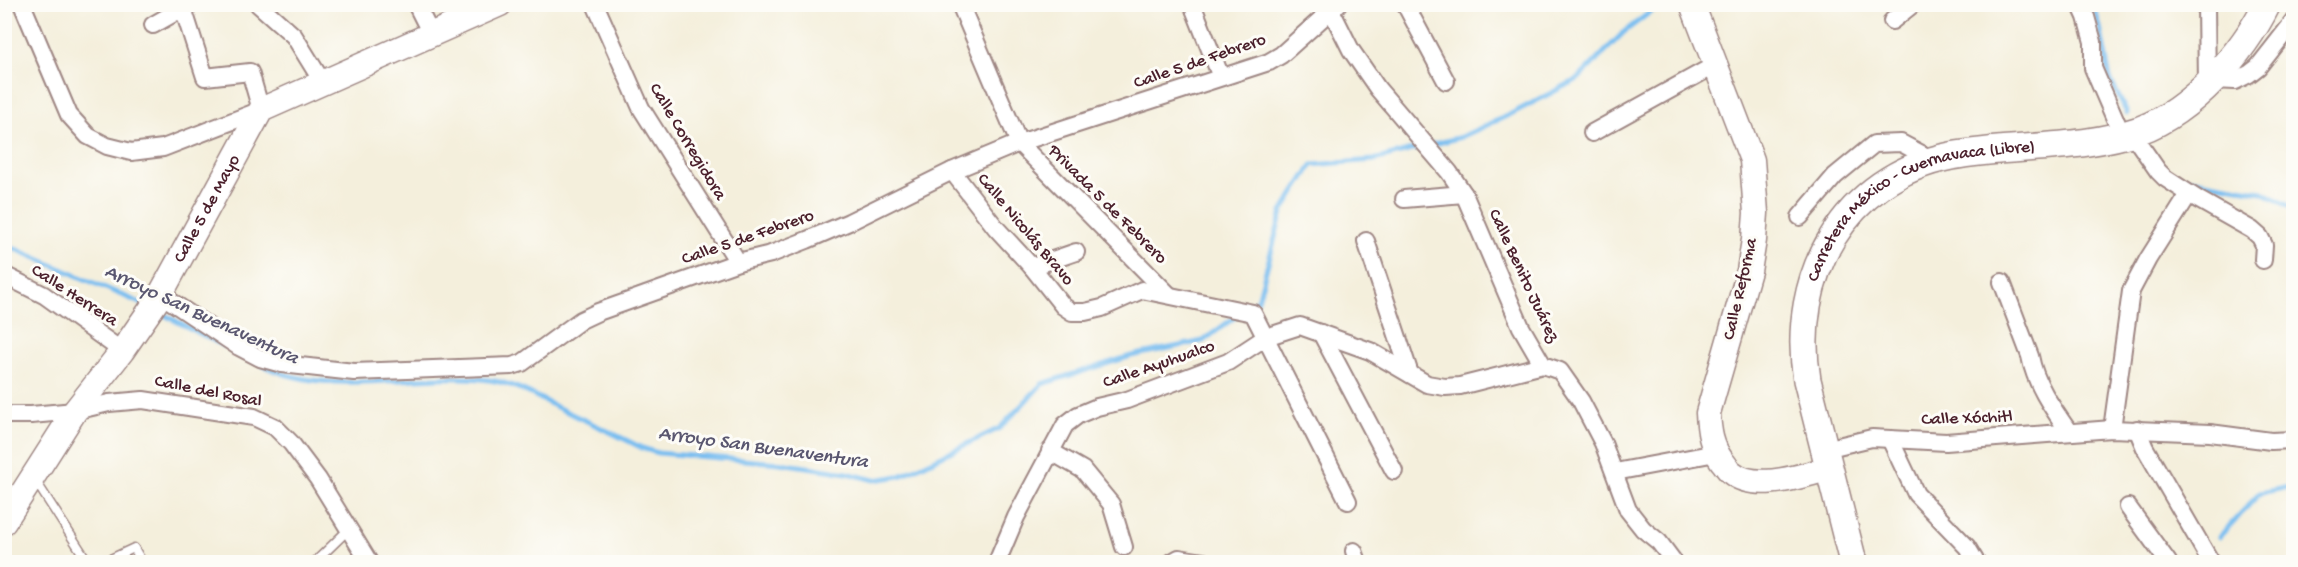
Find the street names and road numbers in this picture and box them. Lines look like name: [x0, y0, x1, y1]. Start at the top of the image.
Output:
street label: Calle 5 de Febrero: [1131, 30, 1269, 94]
street label: Calle Corregidora: [644, 80, 731, 205]
street label: Carretera México - Cuernavaca (Libre): [1803, 137, 2036, 284]
street label: Privada 5 de Febrero: [1042, 140, 1171, 269]
street label: Calle 5 de Mayo: [169, 151, 245, 266]
street label: Calle Nicolás Bravo: [972, 170, 1078, 290]
street label: Calle 5 de Febrero: [679, 206, 817, 270]
street label: Calle Benito Juárez: [1483, 206, 1564, 347]
street label: Calle Reforma: [1719, 235, 1763, 342]
street label: Calle Herrera: [27, 260, 122, 332]
street label: Calle Ayuhualco: [1100, 336, 1218, 394]
street label: Calle del Rosal: [153, 371, 263, 413]
street label: Calle Xóchitl: [1921, 407, 2013, 431]

